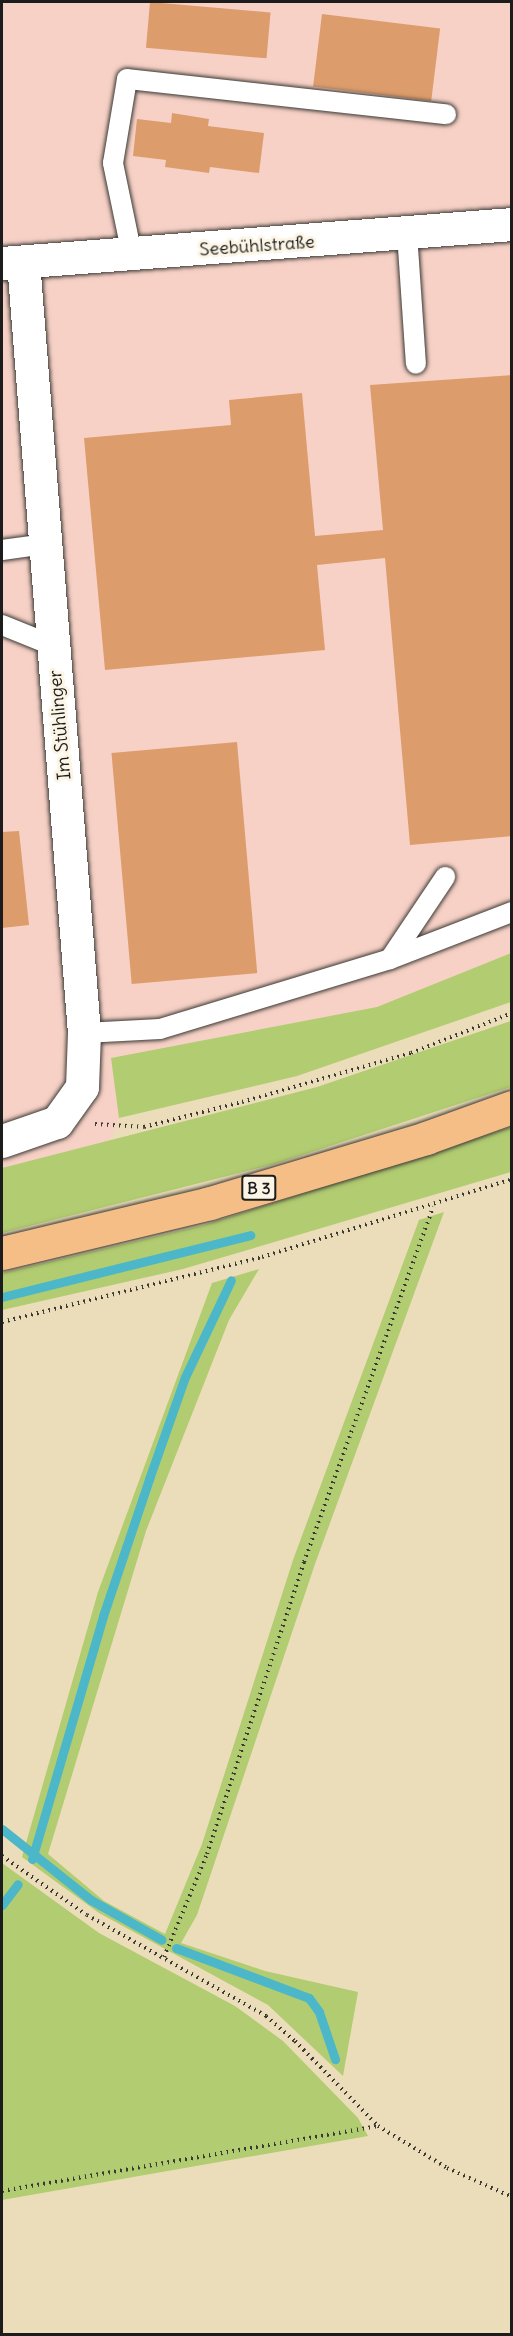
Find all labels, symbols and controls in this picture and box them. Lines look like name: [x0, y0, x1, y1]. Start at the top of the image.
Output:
street label: Seebühlstraße: [199, 231, 315, 261]
street label: Im Stühlinger: [44, 669, 76, 781]
road number: B 3: [241, 1175, 277, 1201]

